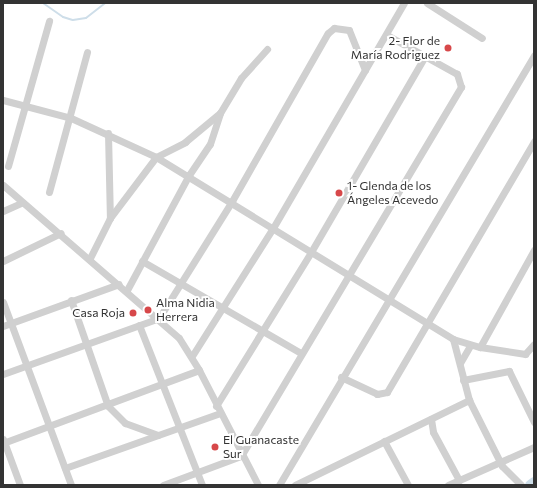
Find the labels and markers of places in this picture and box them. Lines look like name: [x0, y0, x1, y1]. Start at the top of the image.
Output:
place label: 2- Flor de María Rodriguez: [351, 34, 440, 62]
marker: 2- Flor de María Rodriguez: [443, 43, 453, 53]
place label: 1- Glenda de los Ángeles Acevedo: [347, 179, 438, 207]
marker: 1- Glenda de los Ángeles Acevedo: [334, 188, 344, 198]
place label: Alma Nidia Herrera: [156, 296, 215, 324]
marker: Alma Nidia Herrera: [143, 305, 153, 315]
place label: Casa Roja: [72, 306, 125, 320]
marker: Casa Roja: [128, 308, 138, 318]
place label: El Guanacaste Sur: [223, 433, 299, 461]
marker: El Guanacaste Sur: [210, 442, 220, 452]

